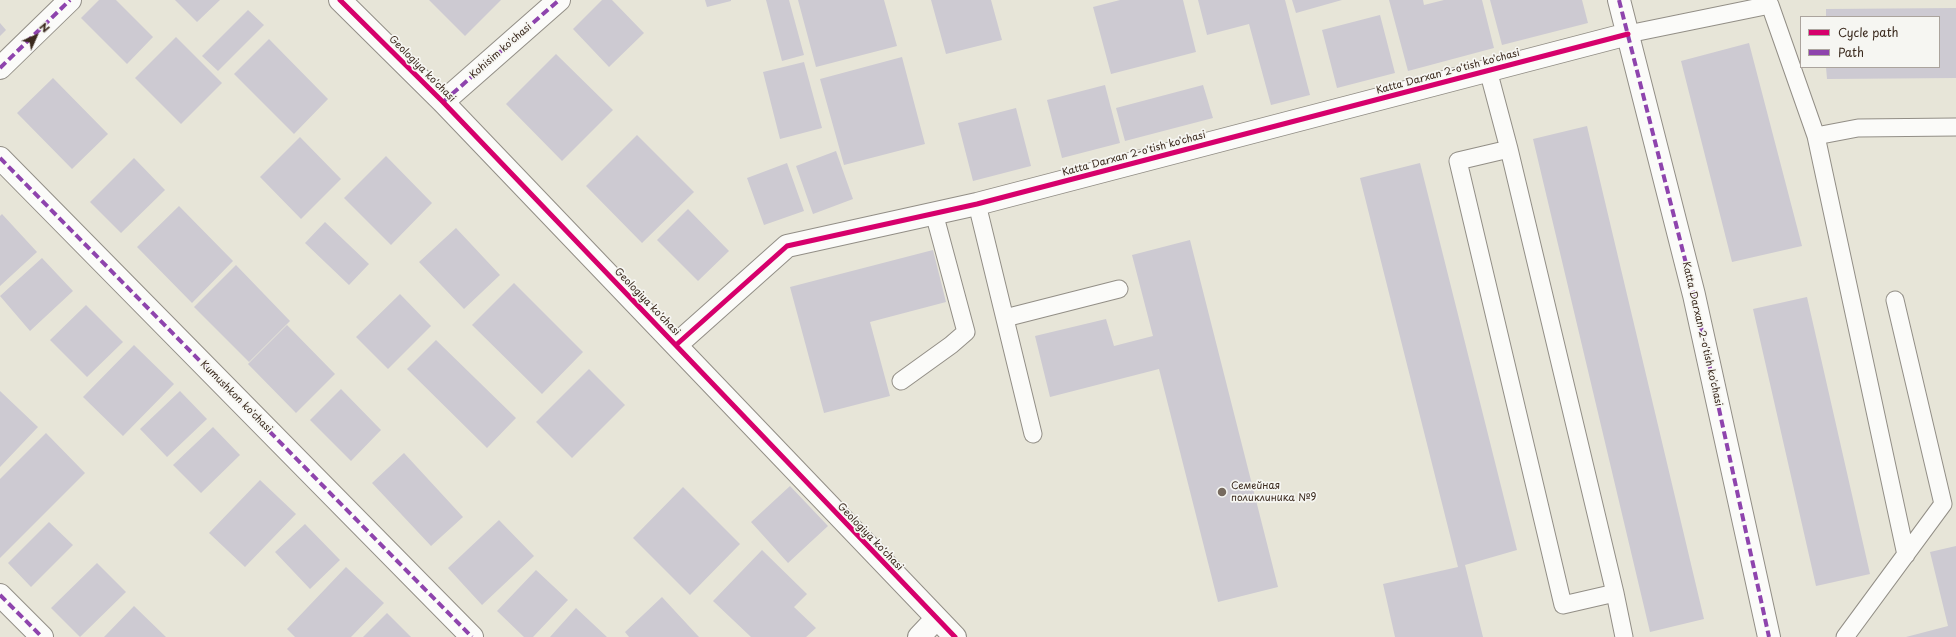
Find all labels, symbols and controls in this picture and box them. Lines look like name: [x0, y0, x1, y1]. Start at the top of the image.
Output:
north arrow: [16, 16, 56, 56]
legend: [1800, 16, 1940, 68]
text: N: [36, 18, 54, 36]
street label: Kohisim ko'chasi: [468, 21, 534, 81]
text: Cycle path: [1838, 23, 1899, 41]
street label: Geologiya ko'chasi: [386, 33, 458, 105]
text: Path: [1838, 43, 1864, 61]
street label: Katta Darxan 2-o'tish ko'chasi: [1375, 47, 1521, 97]
street label: Katta Darxan 2-o'tish ko'chasi: [1061, 129, 1207, 179]
street label: Katta Darxan 2-o'tish ko'chasi: [1679, 260, 1725, 408]
street label: Geologiya ko'chasi: [612, 266, 682, 338]
street label: Kumushkon ko'chasi: [198, 359, 274, 435]
place label: Семейная поликлиника №9: [1231, 480, 1316, 504]
marker: Семейная поликлиника №9: [1216, 486, 1228, 498]
street label: Geologiya ko'chasi: [835, 501, 905, 573]

